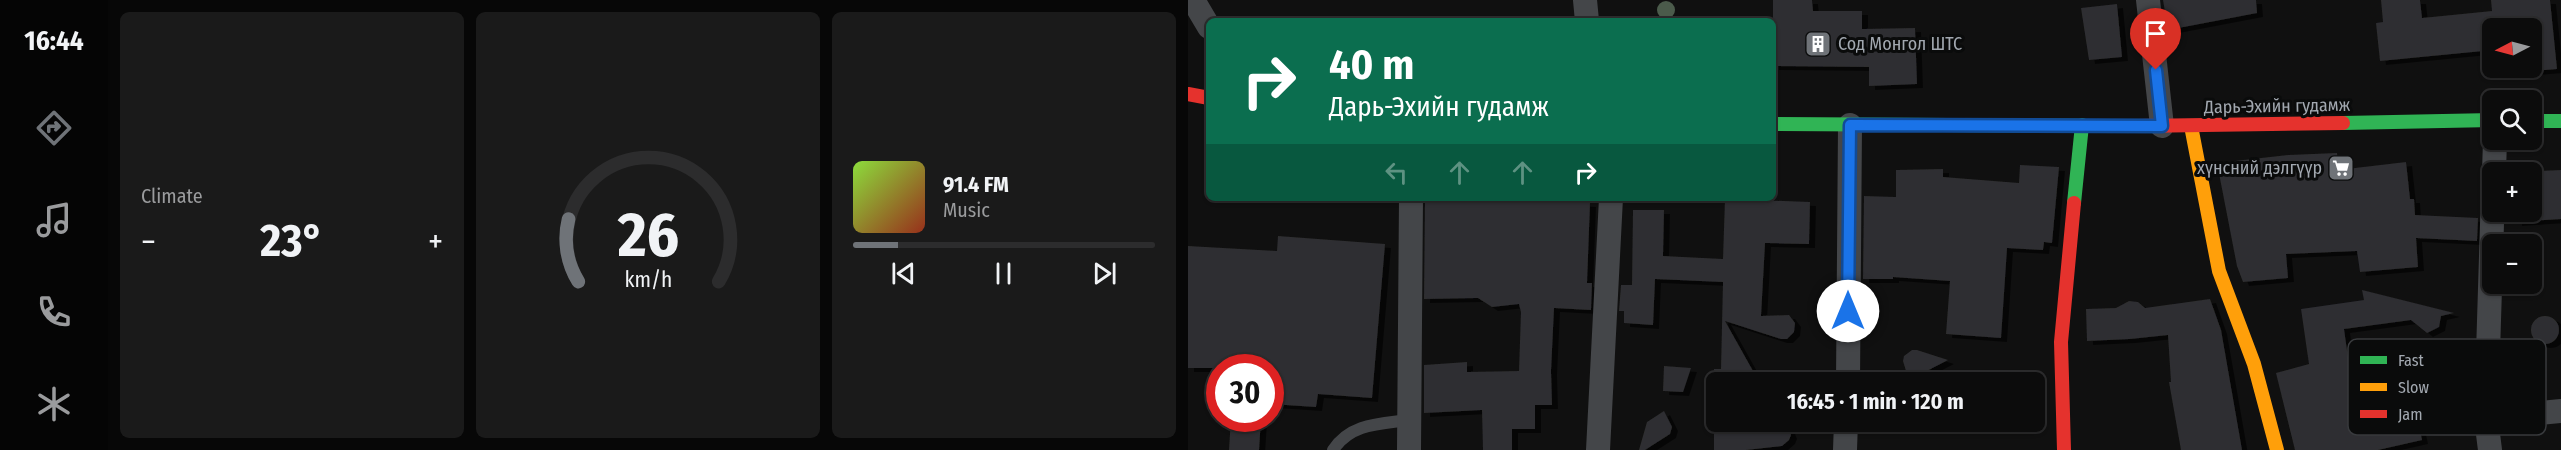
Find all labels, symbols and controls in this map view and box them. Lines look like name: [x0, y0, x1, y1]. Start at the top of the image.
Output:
pin: [2130, 8, 2181, 70]
icon: arrive: [2139, 17, 2172, 50]
north arrow: [2482, 18, 2542, 78]
map controls: [2482, 18, 2542, 294]
text: 16:44: [24, 25, 84, 57]
building icon: Сод Монгол ШТС: [1803, 29, 1833, 59]
place label: Сод Монгол ШТС: [1838, 33, 1962, 55]
text: 40 m: [1329, 40, 1414, 90]
icon: right: [1230, 42, 1308, 120]
button: search: [2482, 90, 2542, 150]
text: Дарь-Эхийн гудамж: [1329, 91, 1549, 123]
street label: Дарь-Эхийн гудамж: [2203, 94, 2351, 118]
icon: directions: [33, 107, 75, 149]
supermarket icon: хүнсний дэлгүүр: [2326, 153, 2356, 183]
icon: left: [1380, 156, 1413, 189]
icon: ahead: [1443, 156, 1476, 189]
icon: ahead: [1506, 156, 1539, 189]
icon: right: [1569, 156, 1602, 189]
place label: хүнсний дэлгүүр: [2197, 157, 2322, 179]
button: +: [2482, 162, 2542, 222]
text: 91.4 FM: [943, 171, 1009, 198]
text: Climate: [141, 184, 203, 208]
text: 26: [616, 198, 679, 273]
text: Music: [943, 198, 990, 222]
icon: music: [33, 199, 75, 241]
text: 23°: [260, 214, 324, 268]
text: −: [141, 222, 156, 262]
text: +: [428, 222, 443, 262]
button: −: [2482, 234, 2542, 294]
icon: previous: [887, 257, 920, 290]
icon: pause: [987, 257, 1020, 290]
icon: next: [1088, 257, 1121, 290]
text: km/h: [624, 267, 672, 293]
position arrow: [1816, 279, 1880, 343]
icon: phone: [33, 291, 75, 333]
legend: [2348, 339, 2546, 435]
text: Fast: [2398, 351, 2425, 370]
speed limit sign: 30: [1206, 354, 1284, 432]
text: Slow: [2398, 378, 2429, 397]
icon: climate: [33, 383, 75, 425]
text: 16:45 · 1 min · 120 m: [1787, 388, 1964, 415]
text: Jam: [2398, 405, 2423, 424]

